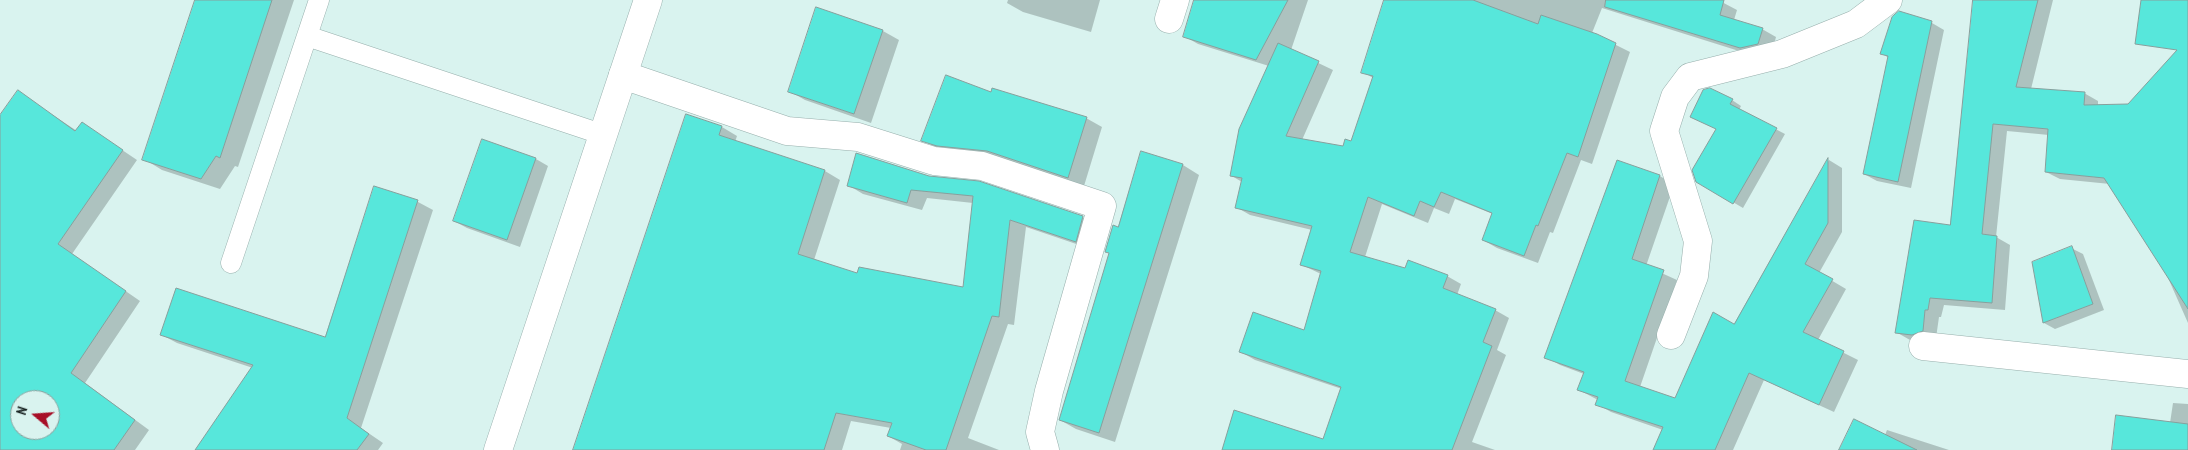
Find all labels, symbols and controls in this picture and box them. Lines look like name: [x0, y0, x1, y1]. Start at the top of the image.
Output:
north arrow: [10, 390, 60, 440]
text: N: [12, 404, 31, 417]

